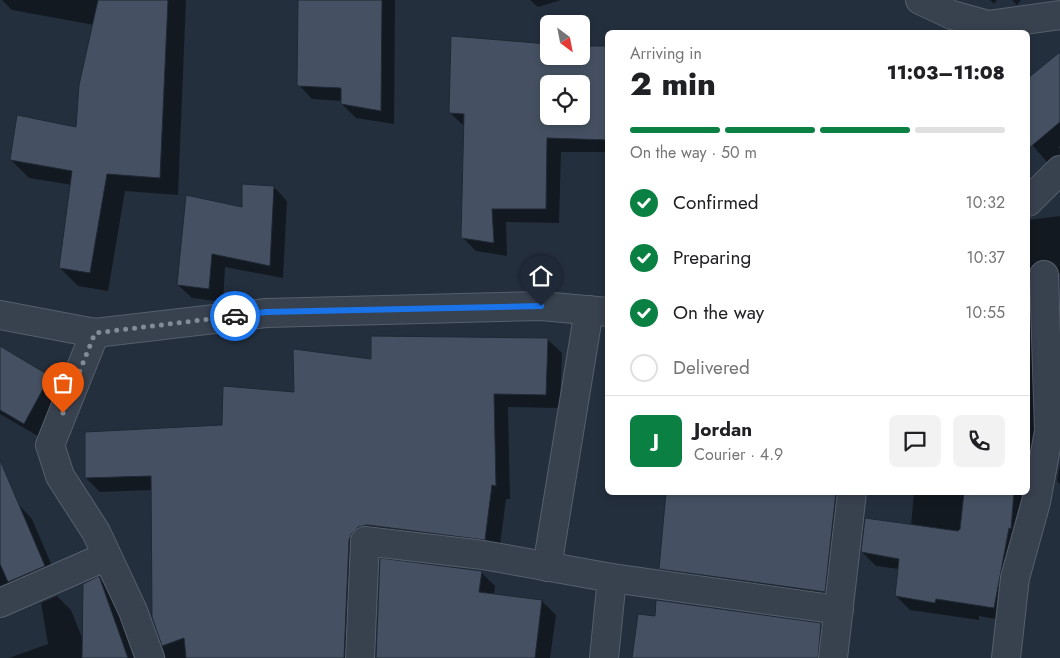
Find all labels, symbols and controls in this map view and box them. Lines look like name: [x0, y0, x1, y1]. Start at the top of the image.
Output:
north arrow: [540, 15, 590, 65]
map controls: [540, 15, 590, 125]
text: Arriving in: [630, 42, 702, 65]
text: 11:03–11:08: [887, 59, 1005, 86]
text: 2 min: [630, 61, 716, 107]
button: locate: [540, 75, 590, 125]
text: On the way · 50 m: [630, 141, 757, 164]
icon: check: [630, 189, 658, 217]
text: Confirmed: [673, 189, 759, 216]
text: 10:32: [966, 191, 1005, 214]
icon: check: [630, 244, 658, 272]
text: Preparing: [673, 244, 751, 271]
text: 10:37: [967, 246, 1005, 269]
pin: [520, 255, 562, 306]
icon: home: [527, 262, 555, 290]
courier: [210, 291, 260, 341]
icon: check: [630, 299, 658, 327]
text: On the way: [673, 299, 764, 326]
text: 10:55: [965, 301, 1005, 324]
icon: car: [221, 302, 249, 330]
text: Delivered: [673, 354, 750, 381]
pin: [42, 362, 84, 413]
icon: bag: [49, 369, 77, 397]
button: chat: [889, 415, 941, 467]
button: phone: [953, 415, 1005, 467]
text: Jordan: [694, 416, 752, 443]
text: J: [653, 427, 659, 454]
text: Courier · 4.9: [694, 443, 783, 466]

